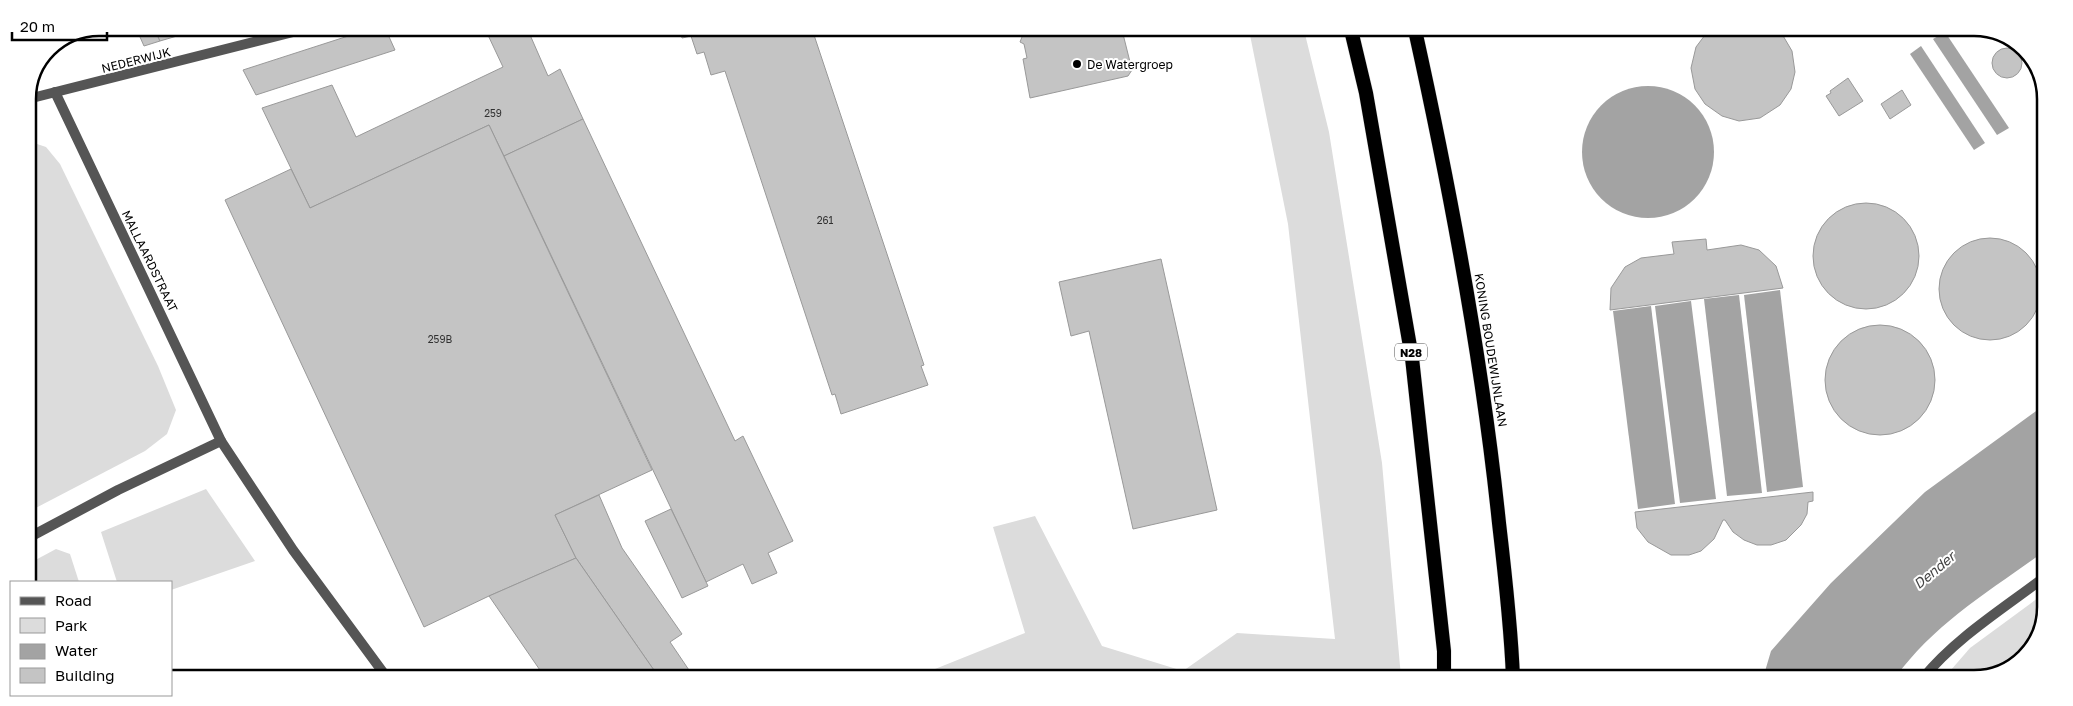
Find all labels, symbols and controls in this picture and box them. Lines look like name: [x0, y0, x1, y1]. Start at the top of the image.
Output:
scale bar: [12, 10, 108, 42]
text: 20 m: [20, 17, 55, 35]
street label: NEDERWIJK: [100, 44, 172, 76]
place label: De Watergroep: [1087, 57, 1173, 72]
marker: De Watergroep: [1071, 58, 1083, 70]
house number: 259: [484, 107, 502, 119]
street label: MALLAARDSTRAAT: [119, 208, 181, 315]
house number: 261: [817, 214, 833, 226]
street label: KONING BOUDEWIJNLAAN: [1471, 272, 1511, 428]
house number: 259B: [428, 333, 452, 345]
road number: N28: [1395, 344, 1427, 361]
water label: Dender: [1910, 546, 1960, 592]
legend: [10, 581, 172, 696]
text: Road: [55, 591, 92, 609]
text: Park: [55, 616, 88, 634]
text: Water: [55, 641, 98, 659]
text: Building: [55, 666, 115, 684]

